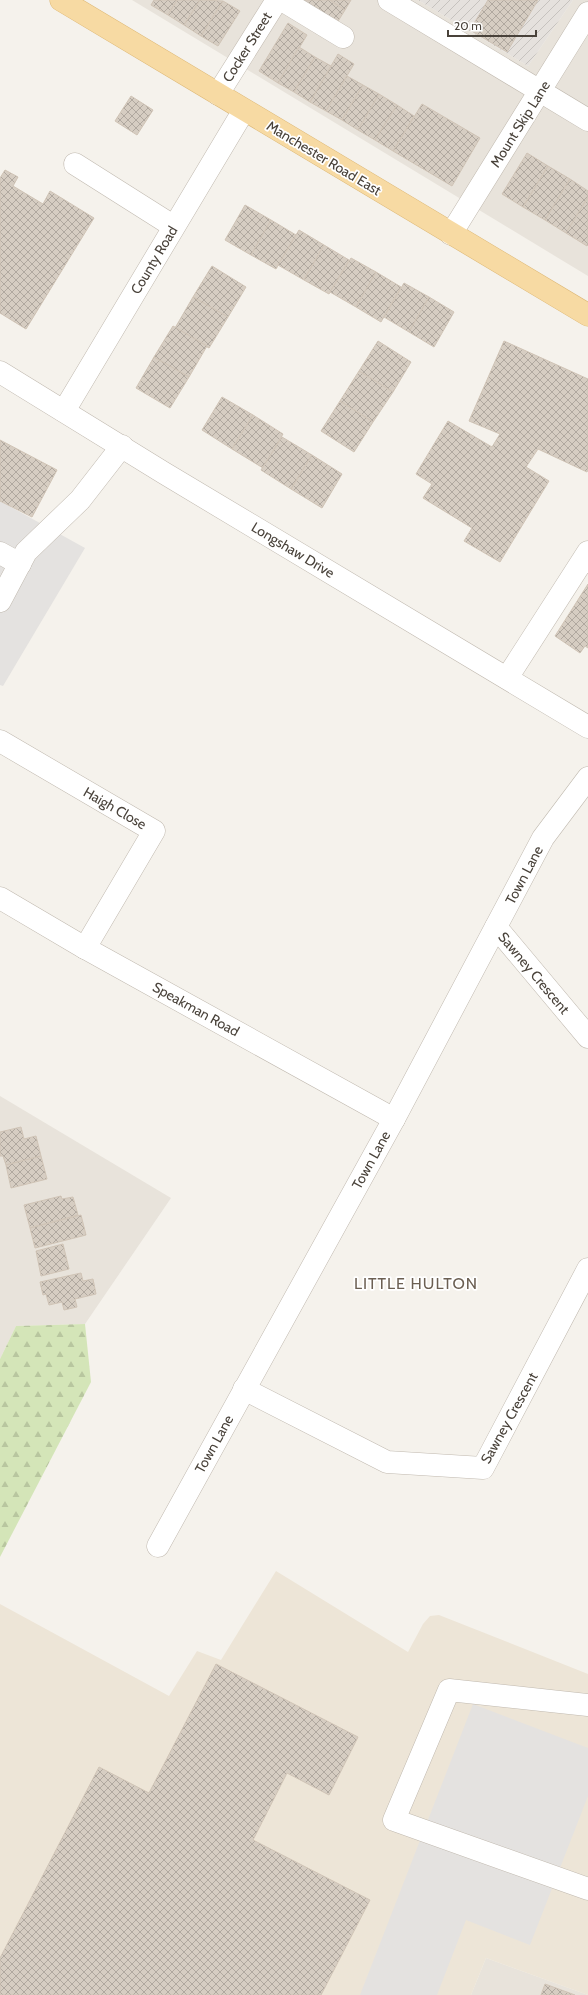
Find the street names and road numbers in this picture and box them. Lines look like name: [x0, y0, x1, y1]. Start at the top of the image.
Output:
street label: Cocker Street: [218, 8, 276, 85]
street label: Mount Skip Lane: [486, 77, 554, 171]
street label: Manchester Road East: [263, 117, 385, 200]
street label: County Road: [127, 223, 181, 297]
street label: Longshaw Drive: [248, 518, 338, 582]
street label: Haigh Close: [80, 783, 150, 833]
street label: Town Lane: [501, 843, 547, 907]
street label: Sawney Crescent: [494, 928, 574, 1018]
street label: Speakman Road: [149, 978, 243, 1040]
street label: Town Lane: [348, 1128, 394, 1192]
street label: Sawney Crescent: [476, 1369, 542, 1467]
street label: Town Lane: [191, 1412, 237, 1476]

